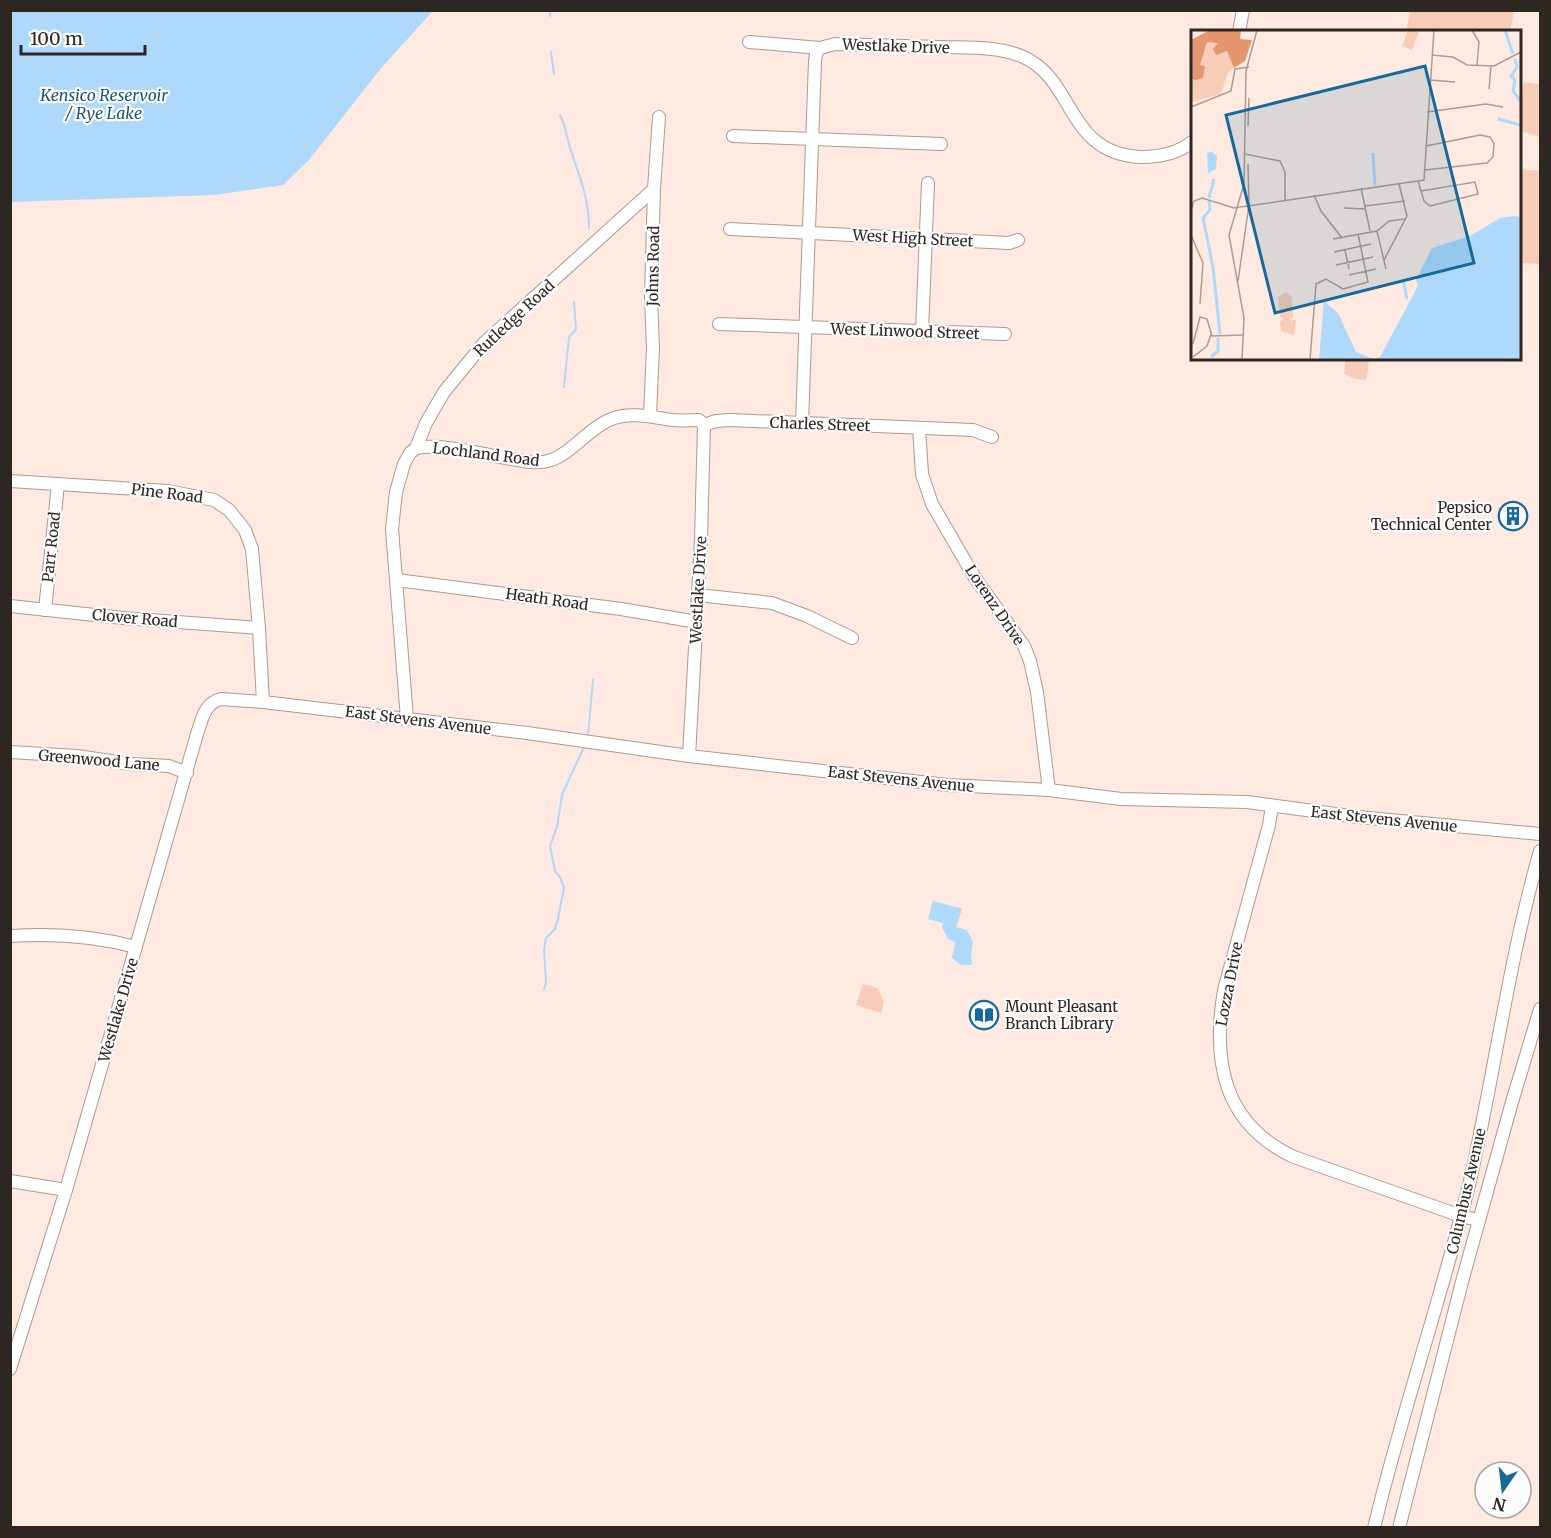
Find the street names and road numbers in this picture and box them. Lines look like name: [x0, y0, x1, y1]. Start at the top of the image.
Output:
street label: Westlake Drive: [841, 35, 950, 57]
street label: Johns Road: [643, 225, 663, 308]
street label: West High Street: [851, 225, 974, 251]
street label: Rutledge Road: [470, 276, 558, 360]
street label: West Linwood Street: [829, 319, 980, 343]
street label: Charles Street: [769, 413, 871, 435]
street label: Lochland Road: [431, 438, 541, 470]
street label: Pine Road: [130, 479, 204, 507]
street label: Parr Road: [38, 511, 64, 583]
street label: Westlake Drive: [686, 536, 710, 645]
street label: Lorenz Drive: [961, 561, 1029, 649]
street label: Heath Road: [504, 584, 590, 614]
street label: Clover Road: [91, 605, 179, 631]
street label: East Stevens Avenue: [344, 702, 492, 738]
street label: Greenwood Lane: [38, 745, 161, 775]
street label: East Stevens Avenue: [827, 762, 975, 796]
street label: East Stevens Avenue: [1310, 802, 1458, 836]
street label: Lozza Drive: [1212, 940, 1246, 1028]
street label: Westlake Drive: [94, 955, 142, 1065]
street label: Columbus Avenue: [1442, 1126, 1490, 1256]

